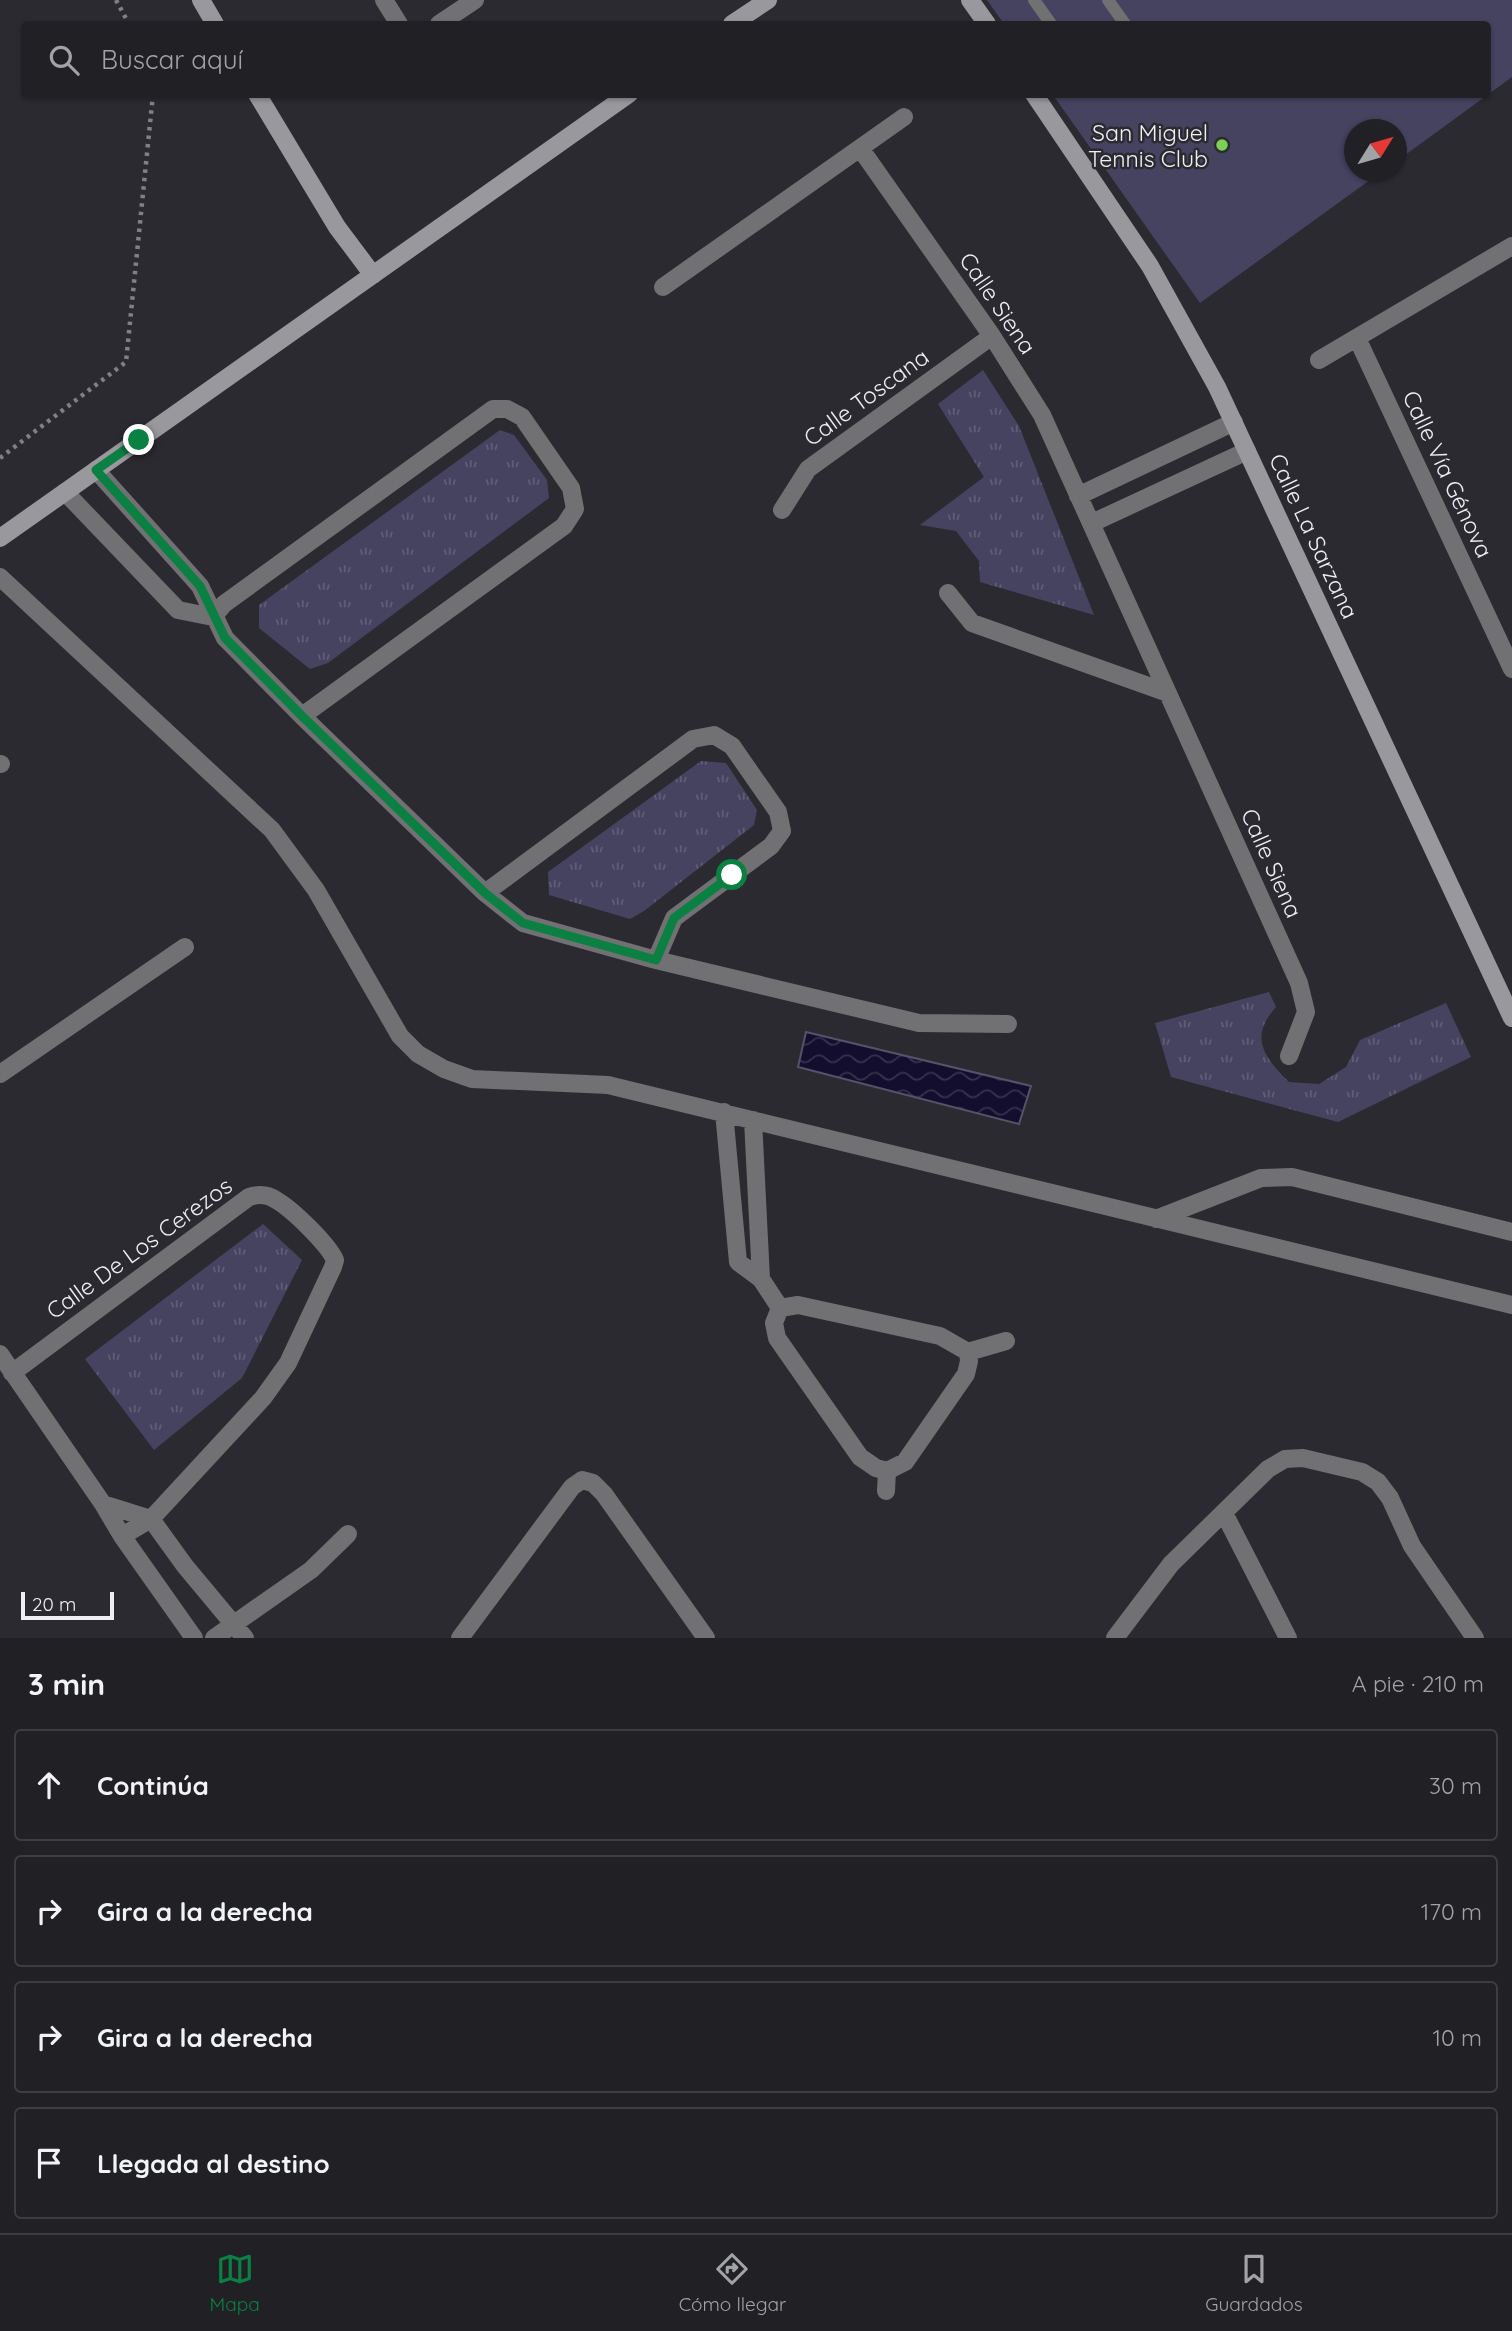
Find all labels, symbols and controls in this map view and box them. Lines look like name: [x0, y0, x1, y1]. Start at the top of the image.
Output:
search box: [21, 21, 1491, 98]
icon: search: [45, 41, 83, 79]
text: Buscar aquí: [101, 43, 243, 76]
place label: San Miguel Tennis Club: [1088, 118, 1208, 173]
north arrow: [1344, 119, 1407, 182]
marker: San Miguel Tennis Club: [1214, 137, 1230, 153]
street label: Calle Siena: [953, 247, 1043, 359]
street label: Calle Toscana: [798, 342, 934, 452]
street label: Calle Vía Génova: [1397, 386, 1499, 562]
route end: [123, 424, 154, 455]
street label: Calle La Sarzana: [1263, 449, 1365, 623]
street label: Calle Siena: [1235, 804, 1309, 922]
route start: [716, 859, 747, 890]
street label: Calle De Los Cerezos: [40, 1171, 238, 1325]
scale bar: [21, 1589, 114, 1621]
text: 20 m: [32, 1592, 76, 1616]
text: 3 min: [28, 1665, 105, 1703]
text: A pie · 210 m: [1352, 1669, 1484, 1698]
icon: ahead: [30, 1766, 68, 1804]
text: Continúa: [97, 1769, 209, 1802]
text: 30 m: [1429, 1771, 1482, 1800]
icon: right: [30, 1892, 68, 1930]
text: Gira a la derecha: [97, 1895, 313, 1928]
text: 170 m: [1421, 1897, 1482, 1926]
icon: right: [30, 2018, 68, 2056]
text: Gira a la derecha: [97, 2021, 313, 2054]
text: 10 m: [1433, 2023, 1482, 2052]
icon: arrive: [30, 2144, 68, 2182]
text: Llegada al destino: [97, 2147, 330, 2180]
tab: Mapa: [209, 2250, 260, 2316]
tab: Cómo llegar: [679, 2250, 786, 2316]
tab: Guardados: [1205, 2250, 1303, 2316]

